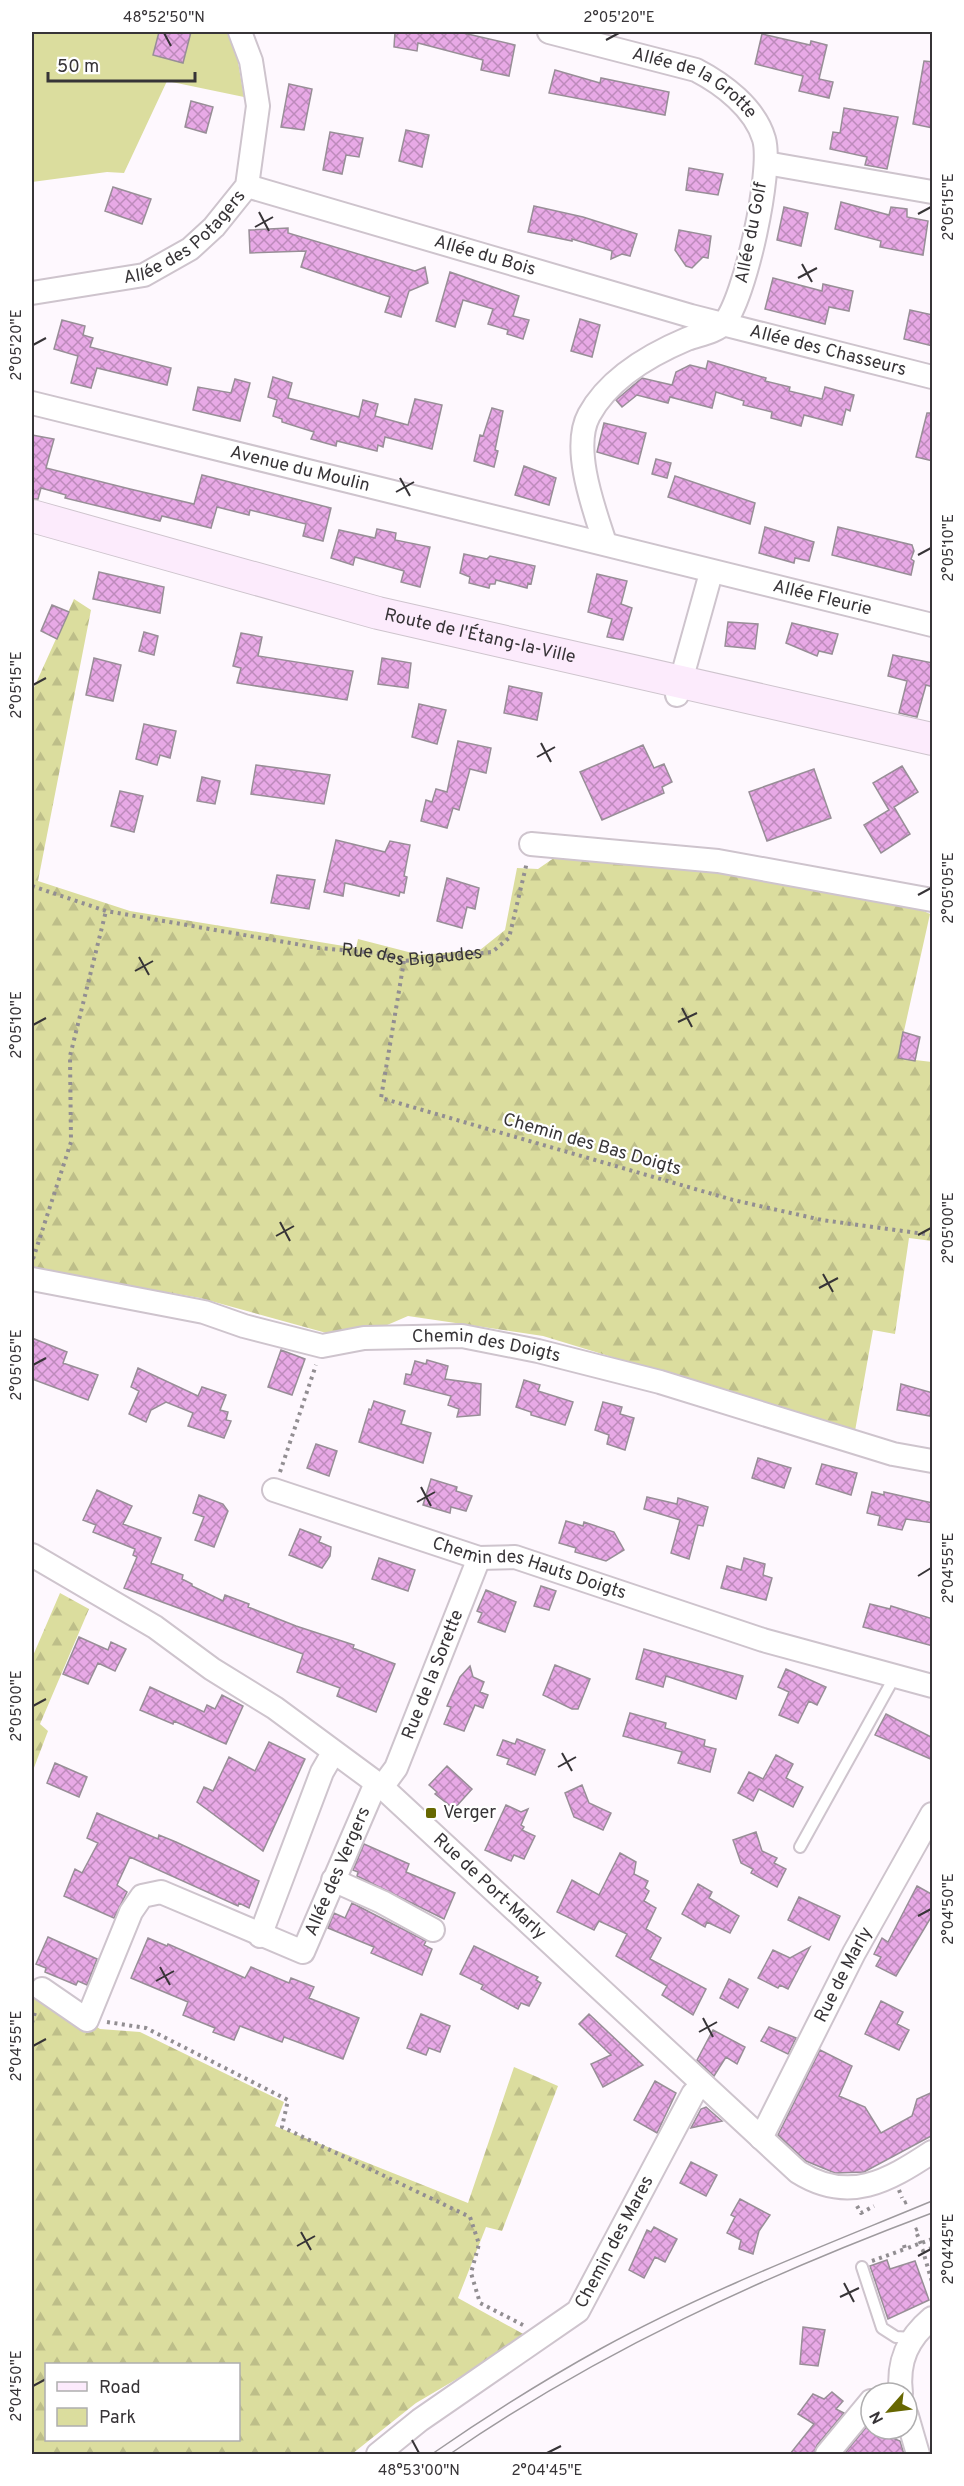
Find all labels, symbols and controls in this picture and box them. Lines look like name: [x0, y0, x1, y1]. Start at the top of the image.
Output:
text: 48°52'50"N: [123, 9, 205, 28]
text: 2°05'20"E: [583, 9, 655, 28]
street label: Allée de la Grotte: [630, 42, 762, 123]
scale bar: [48, 45, 195, 83]
text: 50 m: [57, 56, 99, 79]
text: 2°05'15"E: [940, 173, 959, 241]
street label: Allée du Golf: [731, 180, 773, 286]
street label: Allée des Potagers: [122, 185, 251, 290]
street label: Allée du Bois: [431, 230, 539, 281]
text: 2°05'20"E: [8, 309, 27, 381]
street label: Allée des Chasseurs: [747, 320, 909, 382]
street label: Avenue du Moulin: [228, 441, 372, 497]
text: 2°05'10"E: [940, 514, 959, 582]
street label: Allée Fleurie: [770, 575, 874, 621]
street label: Route de l'Étang-la-Ville: [382, 603, 578, 669]
text: 2°05'15"E: [8, 651, 27, 719]
text: 2°05'05"E: [940, 852, 959, 924]
street label: Rue des Bigaudes: [340, 939, 483, 972]
text: 2°05'10"E: [8, 991, 27, 1059]
street label: Chemin des Bas Doigts: [500, 1109, 684, 1181]
text: 2°05'00"E: [940, 1192, 959, 1264]
street label: Chemin des Doigts: [412, 1324, 563, 1368]
text: 2°05'05"E: [8, 1329, 27, 1401]
street label: Chemin des Hauts Doigts: [429, 1532, 629, 1605]
text: 2°04'55"E: [940, 1532, 959, 1604]
street label: Rue de la Sorette: [397, 1606, 469, 1743]
text: 2°05'00"E: [8, 1670, 27, 1742]
place label: Verger: [443, 1802, 496, 1825]
street label: Allée des Vergers: [300, 1803, 376, 1940]
marker: Verger: [424, 1806, 438, 1820]
street label: Rue de Port-Marly: [428, 1828, 551, 1945]
text: 2°04'50"E: [940, 1873, 959, 1945]
street label: Rue de Marly: [809, 1923, 878, 2026]
text: 2°04'55"E: [8, 2010, 27, 2082]
street label: Chemin des Mares: [570, 2172, 659, 2312]
text: 2°04'45"E: [940, 2213, 959, 2285]
text: 2°04'50"E: [8, 2350, 27, 2422]
legend: [45, 2363, 240, 2441]
text: Road: [99, 2377, 141, 2400]
north arrow: [859, 2381, 919, 2441]
text: Park: [99, 2407, 136, 2430]
text: N: [866, 2407, 889, 2427]
text: 48°53'00"N: [378, 2462, 460, 2481]
text: 2°04'45"E: [511, 2462, 583, 2481]

